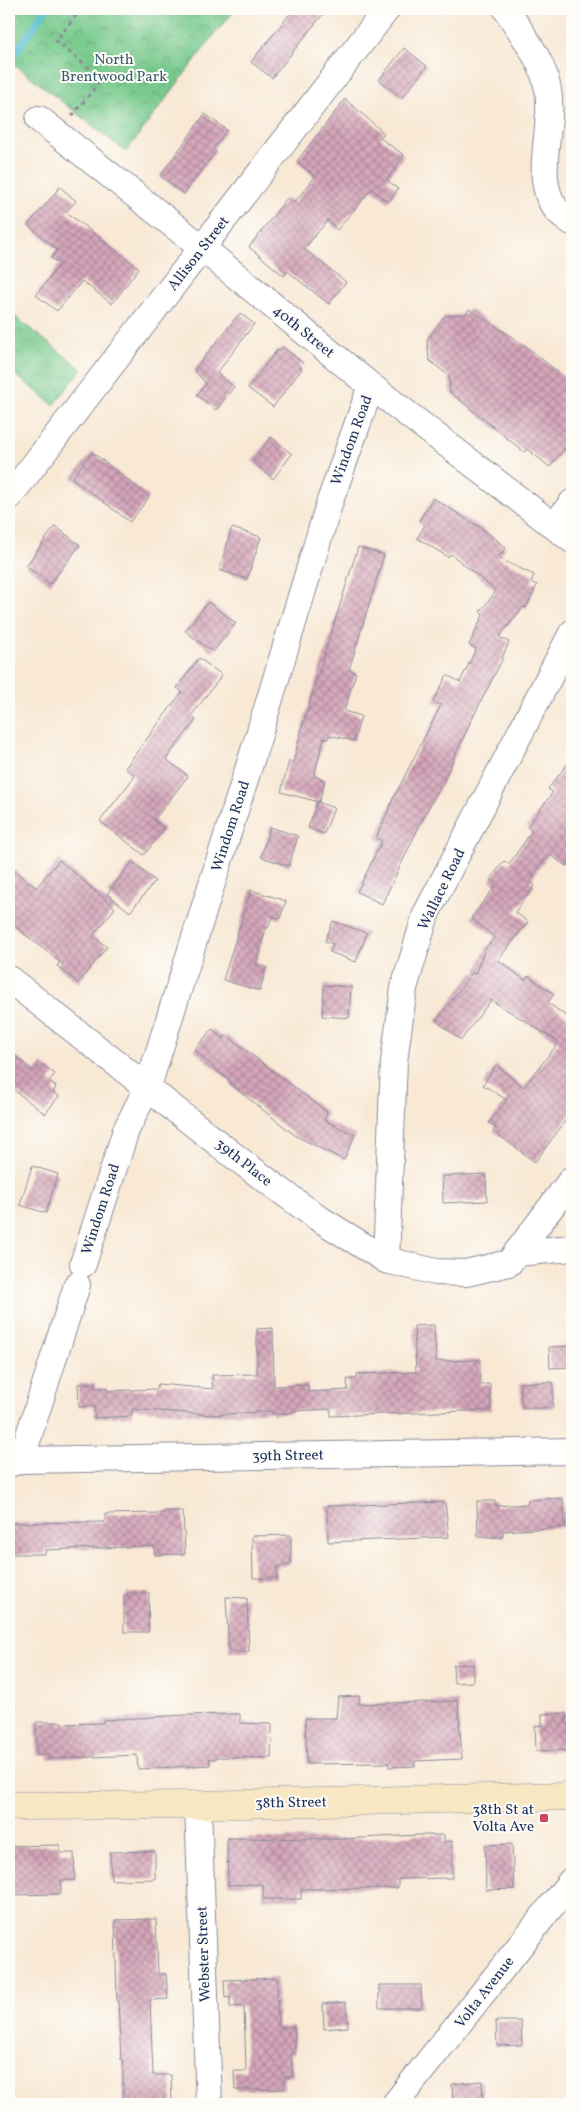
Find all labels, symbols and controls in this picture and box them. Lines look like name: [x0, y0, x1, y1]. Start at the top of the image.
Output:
park label: North Brentwood Park: [61, 50, 167, 88]
street label: Allison Street: [163, 212, 235, 296]
street label: 40th Street: [268, 301, 338, 364]
street label: Windom Road: [326, 392, 378, 489]
street label: Windom Road: [207, 778, 256, 875]
street label: Wallace Road: [413, 845, 471, 934]
street label: 39th Place: [210, 1134, 276, 1192]
street label: Windom Road: [77, 1161, 126, 1258]
street label: 39th Street: [252, 1445, 324, 1468]
street label: 38th Street: [255, 1792, 327, 1815]
place label: 38th St at Volta Ave: [472, 1800, 534, 1838]
marker: 38th St at Volta Ave: [538, 1812, 550, 1824]
street label: Webster Street: [192, 1905, 217, 2002]
street label: Volta Avenue: [450, 1953, 520, 2033]

